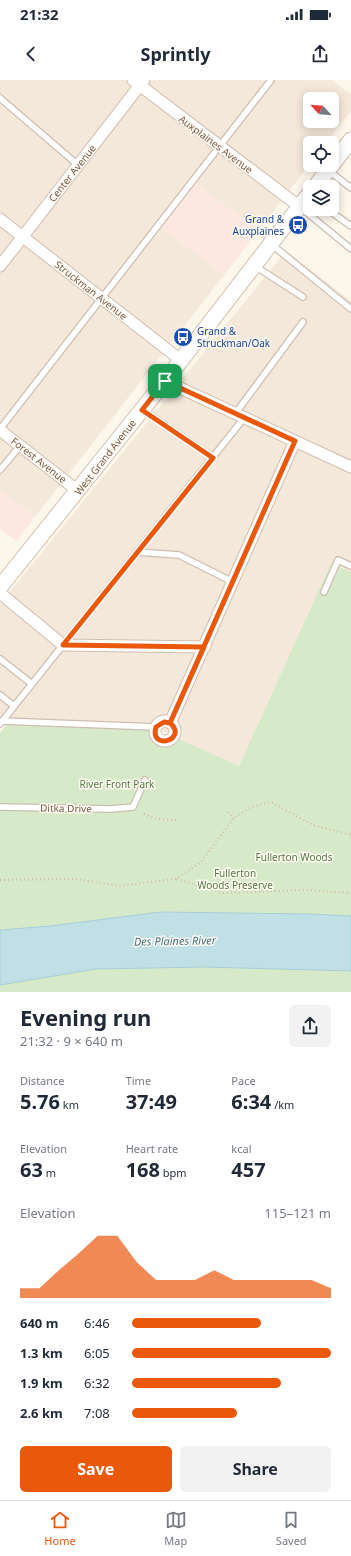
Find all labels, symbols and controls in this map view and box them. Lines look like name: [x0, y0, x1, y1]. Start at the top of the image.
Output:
text: 21:32: [20, 4, 59, 24]
text: Sprintly: [141, 42, 210, 66]
icon: back: [20, 43, 42, 65]
icon: share: [309, 43, 331, 65]
north arrow: [303, 92, 339, 128]
map controls: [303, 92, 339, 216]
street label: Auxplaines Avenue: [176, 112, 256, 177]
button: locate: [303, 136, 339, 172]
street label: Center Avenue: [45, 141, 99, 205]
button: layers: [303, 180, 339, 216]
place label: Grand & Auxplaines: [233, 212, 285, 238]
bus stop icon: Grand & Auxplaines: [287, 214, 309, 236]
street label: Struckman Avenue: [52, 257, 130, 323]
place label: Grand & Struckman/Oak: [197, 324, 271, 350]
bus stop icon: Grand & Struckman/Oak: [172, 326, 194, 348]
pin: [148, 364, 182, 398]
icon: arrive: [154, 370, 176, 392]
street label: West Grand Avenue: [71, 416, 139, 498]
street label: Forest Avenue: [8, 434, 70, 486]
park label: River Front Park: [80, 777, 155, 791]
street label: Ditka Drive: [40, 801, 92, 815]
park label: Fullerton Woods: [256, 850, 333, 864]
park label: Fullerton Woods Preserve: [197, 866, 273, 892]
water label: Des Plaines River: [134, 932, 217, 949]
text: Evening run: [20, 1002, 151, 1032]
button: share: [289, 1005, 331, 1047]
text: 21:32 · 9 × 640 m: [20, 1032, 123, 1050]
text: Distance: [20, 1073, 65, 1088]
text: Time: [126, 1073, 151, 1088]
text: Pace: [231, 1073, 256, 1088]
text: 5.76: [20, 1088, 60, 1115]
text: 37:49: [126, 1088, 177, 1115]
text: 6:34: [231, 1088, 271, 1115]
text: km: [60, 1097, 79, 1112]
text: /km: [271, 1097, 294, 1112]
text: Elevation: [20, 1141, 67, 1156]
text: Heart rate: [126, 1141, 178, 1156]
text: kcal: [231, 1141, 252, 1156]
text: 63: [20, 1156, 43, 1183]
text: 168: [126, 1156, 160, 1183]
text: 457: [231, 1156, 266, 1183]
text: m: [43, 1165, 56, 1180]
text: bpm: [160, 1165, 187, 1180]
text: Elevation: [20, 1204, 76, 1222]
text: 115–121 m: [264, 1204, 331, 1222]
text: 640 m: [20, 1314, 58, 1332]
text: 6:46: [84, 1314, 110, 1332]
text: 1.3 km: [20, 1344, 63, 1362]
text: 6:05: [84, 1344, 110, 1362]
text: 1.9 km: [20, 1374, 63, 1392]
text: 6:32: [84, 1374, 110, 1392]
text: 2.6 km: [20, 1404, 63, 1422]
text: 7:08: [84, 1404, 110, 1422]
button: Save: [20, 1446, 172, 1492]
button: Share: [180, 1446, 331, 1492]
tab: Home: [44, 1509, 76, 1548]
tab: Map: [164, 1509, 187, 1548]
tab: Saved: [276, 1509, 307, 1548]

